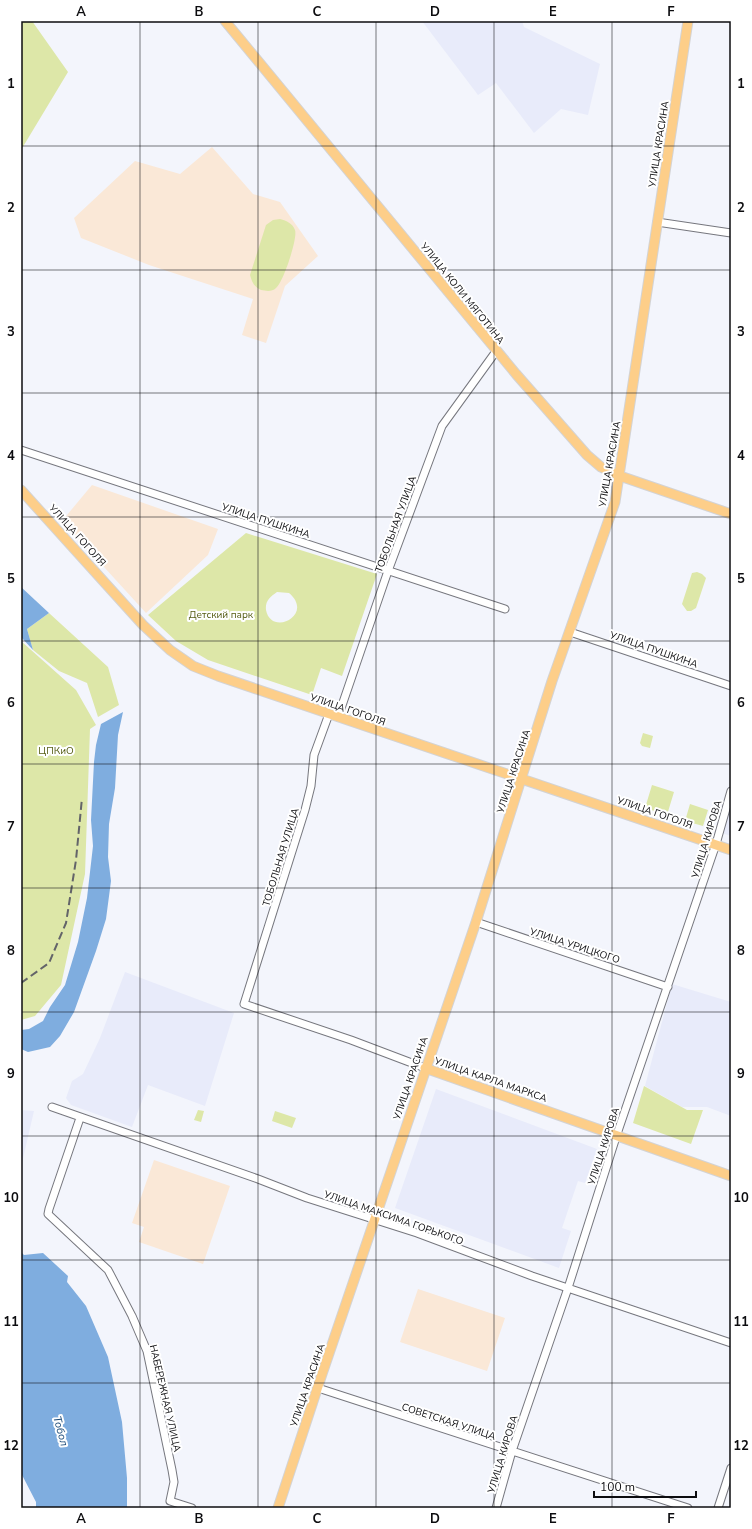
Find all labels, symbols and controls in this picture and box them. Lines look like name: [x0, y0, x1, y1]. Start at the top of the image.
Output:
text: A: [76, 3, 86, 21]
text: B: [195, 3, 204, 21]
text: C: [313, 3, 322, 21]
text: D: [430, 3, 440, 21]
text: E: [549, 3, 557, 21]
text: F: [667, 3, 675, 21]
text: 1: [7, 75, 15, 93]
text: 1: [737, 75, 745, 93]
street label: УЛИЦА КРАСИНА: [645, 99, 673, 189]
text: 2: [7, 199, 15, 217]
text: 2: [737, 199, 745, 217]
street label: УЛИЦА КОЛИ МЯГОТИНА: [416, 239, 508, 348]
text: 3: [7, 323, 15, 341]
text: 3: [737, 323, 745, 341]
street label: УЛИЦА КРАСИНА: [595, 419, 625, 509]
text: 4: [7, 447, 15, 465]
text: 4: [737, 447, 745, 465]
street label: ТОБОЛЬНАЯ УЛИЦА: [372, 473, 420, 575]
street label: УЛИЦА ПУШКИНА: [219, 500, 312, 542]
street label: УЛИЦА ГОГОЛЯ: [45, 501, 109, 570]
text: 5: [7, 570, 15, 588]
text: 5: [737, 570, 745, 588]
park label: Детский парк: [189, 608, 254, 622]
street label: УЛИЦА ПУШКИНА: [607, 628, 700, 672]
street label: УЛИЦА ГОГОЛЯ: [307, 690, 387, 729]
text: 6: [7, 694, 15, 712]
text: 6: [737, 694, 745, 712]
street label: УЛИЦА КРАСИНА: [494, 727, 534, 816]
park label: ЦПКиО: [38, 744, 74, 758]
street label: УЛИЦА ГОГОЛЯ: [614, 793, 694, 832]
street label: УЛИЦА КИРОВА: [688, 798, 726, 881]
street label: ТОБОЛЬНАЯ УЛИЦА: [259, 806, 303, 908]
text: 7: [7, 818, 15, 836]
text: 7: [737, 818, 745, 836]
street label: УЛИЦА УРИЦКОГО: [527, 924, 622, 967]
text: 8: [7, 942, 15, 960]
text: 8: [737, 942, 745, 960]
street label: УЛИЦА КРАСИНА: [390, 1034, 432, 1123]
street label: УЛИЦА КАРЛА МАРКСА: [432, 1054, 549, 1106]
text: 9: [7, 1065, 15, 1083]
text: 9: [737, 1065, 745, 1083]
street label: УЛИЦА КИРОВА: [585, 1105, 623, 1188]
street label: УЛИЦА МАКСИМА ГОРЬКОГО: [321, 1187, 466, 1249]
text: 10: [3, 1189, 19, 1207]
text: 10: [733, 1189, 749, 1207]
text: 11: [3, 1313, 19, 1331]
text: 11: [733, 1313, 749, 1331]
street label: УЛИЦА КРАСИНА: [287, 1341, 329, 1430]
street label: НАБЕРЕЖНАЯ УЛИЦА: [146, 1343, 184, 1454]
street label: СОВЕТСКАЯ УЛИЦА: [400, 1400, 498, 1444]
street label: УЛИЦА КИРОВА: [484, 1413, 522, 1496]
water label: Тобол: [49, 1414, 72, 1448]
text: 12: [3, 1437, 19, 1455]
text: 12: [733, 1437, 749, 1455]
scale bar: [594, 1473, 696, 1499]
text: 100 m: [600, 1479, 635, 1495]
text: A: [76, 1510, 86, 1528]
text: B: [195, 1510, 204, 1528]
text: C: [313, 1510, 322, 1528]
text: D: [430, 1510, 440, 1528]
text: E: [549, 1510, 557, 1528]
text: F: [667, 1510, 675, 1528]

